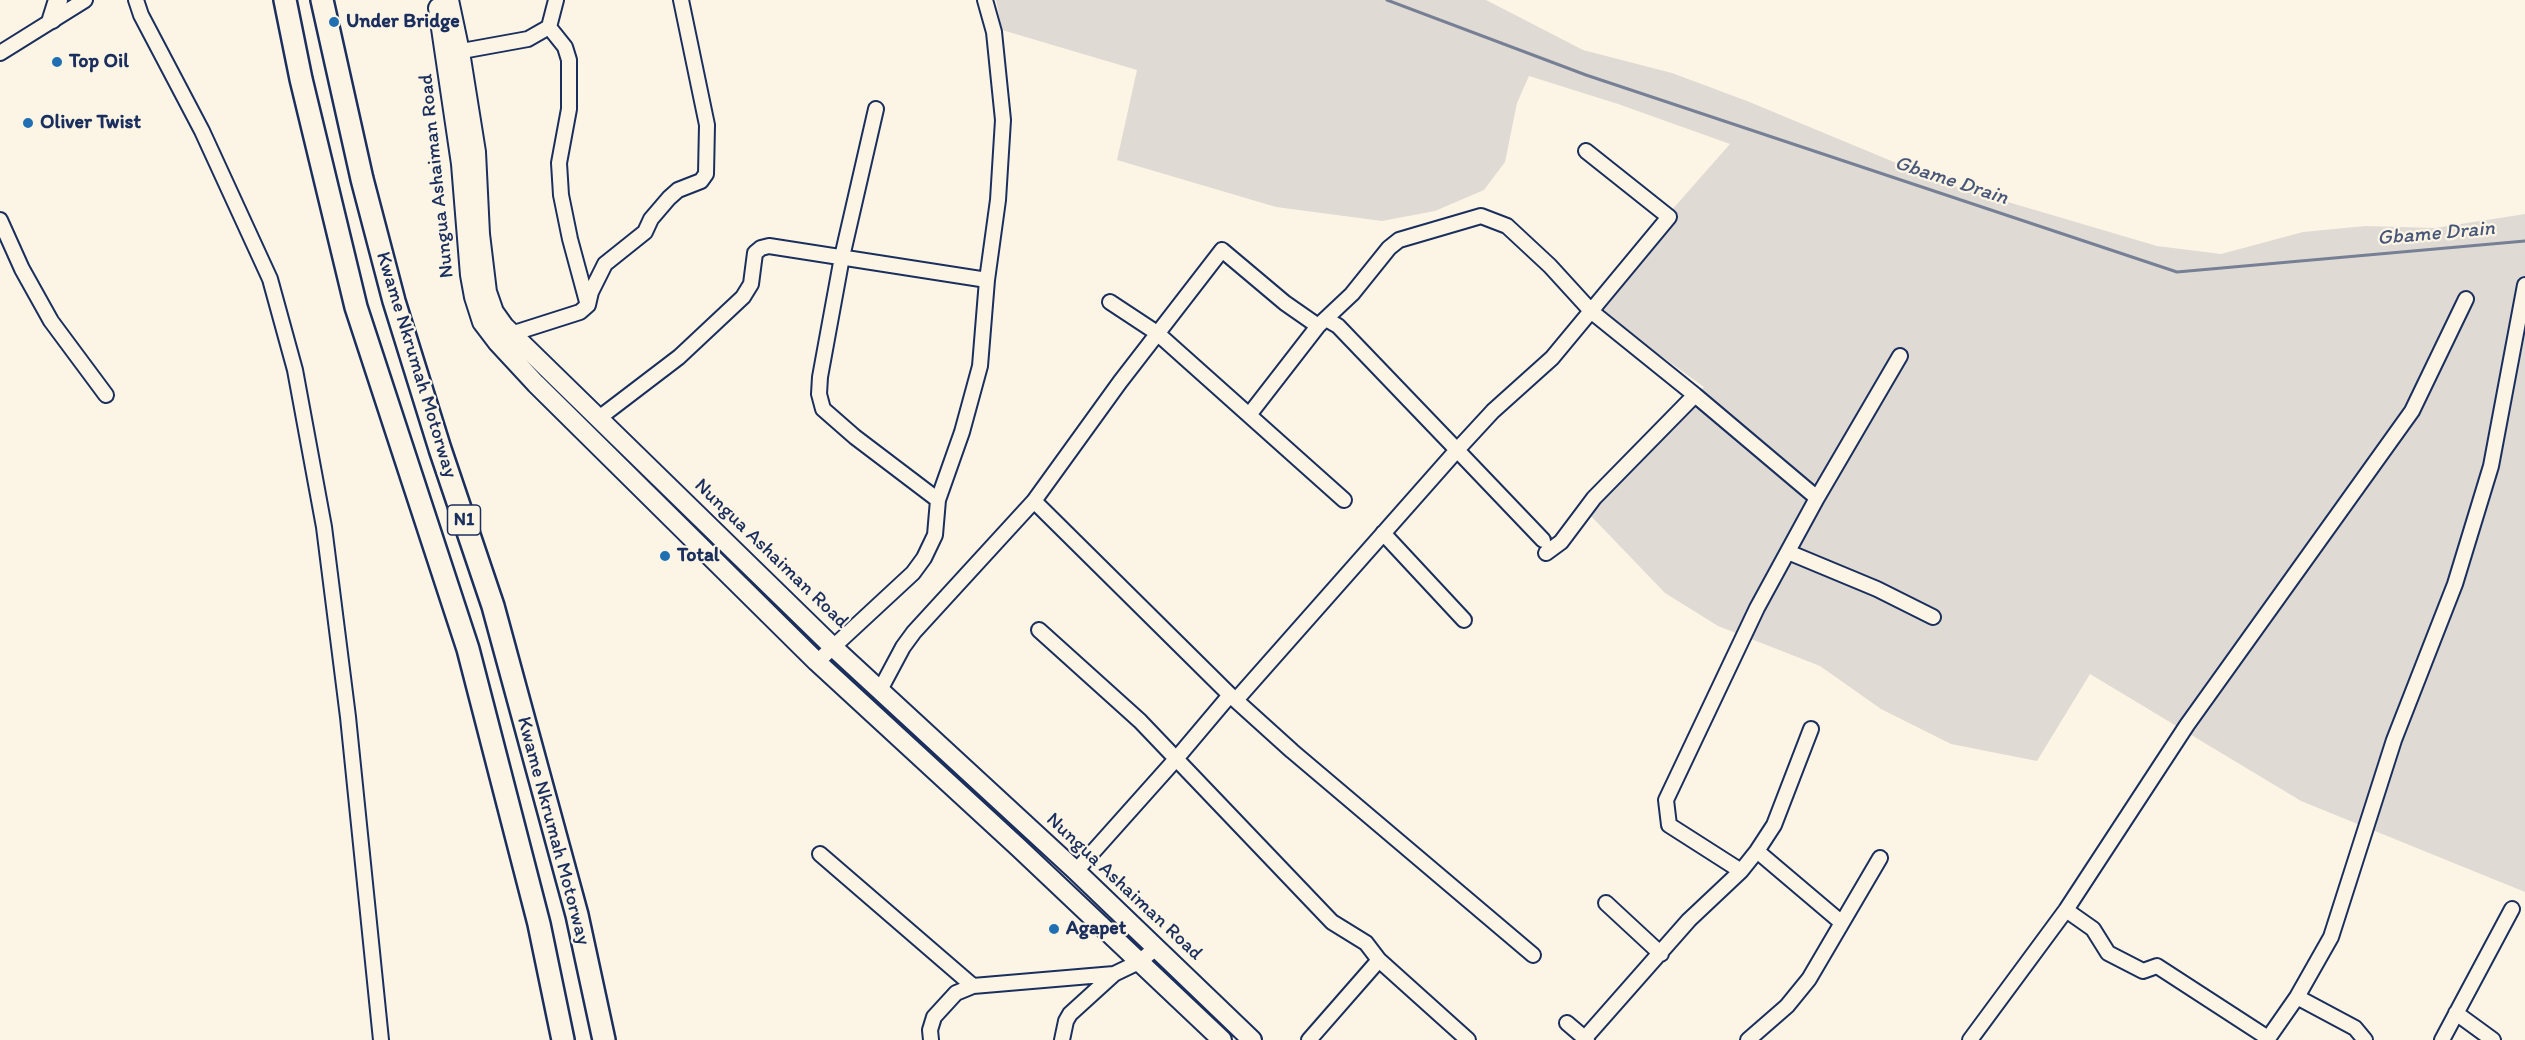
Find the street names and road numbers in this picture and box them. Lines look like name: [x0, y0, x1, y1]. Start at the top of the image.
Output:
street label: Nungua Ashaiman Road: [414, 73, 460, 279]
street label: Kwame Nkrumah Motorway: [370, 249, 462, 481]
street label: Nungua Ashaiman Road: [689, 474, 853, 634]
road number: N1: [448, 505, 480, 535]
street label: Kwame Nkrumah Motorway: [511, 714, 595, 948]
street label: Nungua Ashaiman Road: [1041, 808, 1207, 966]

